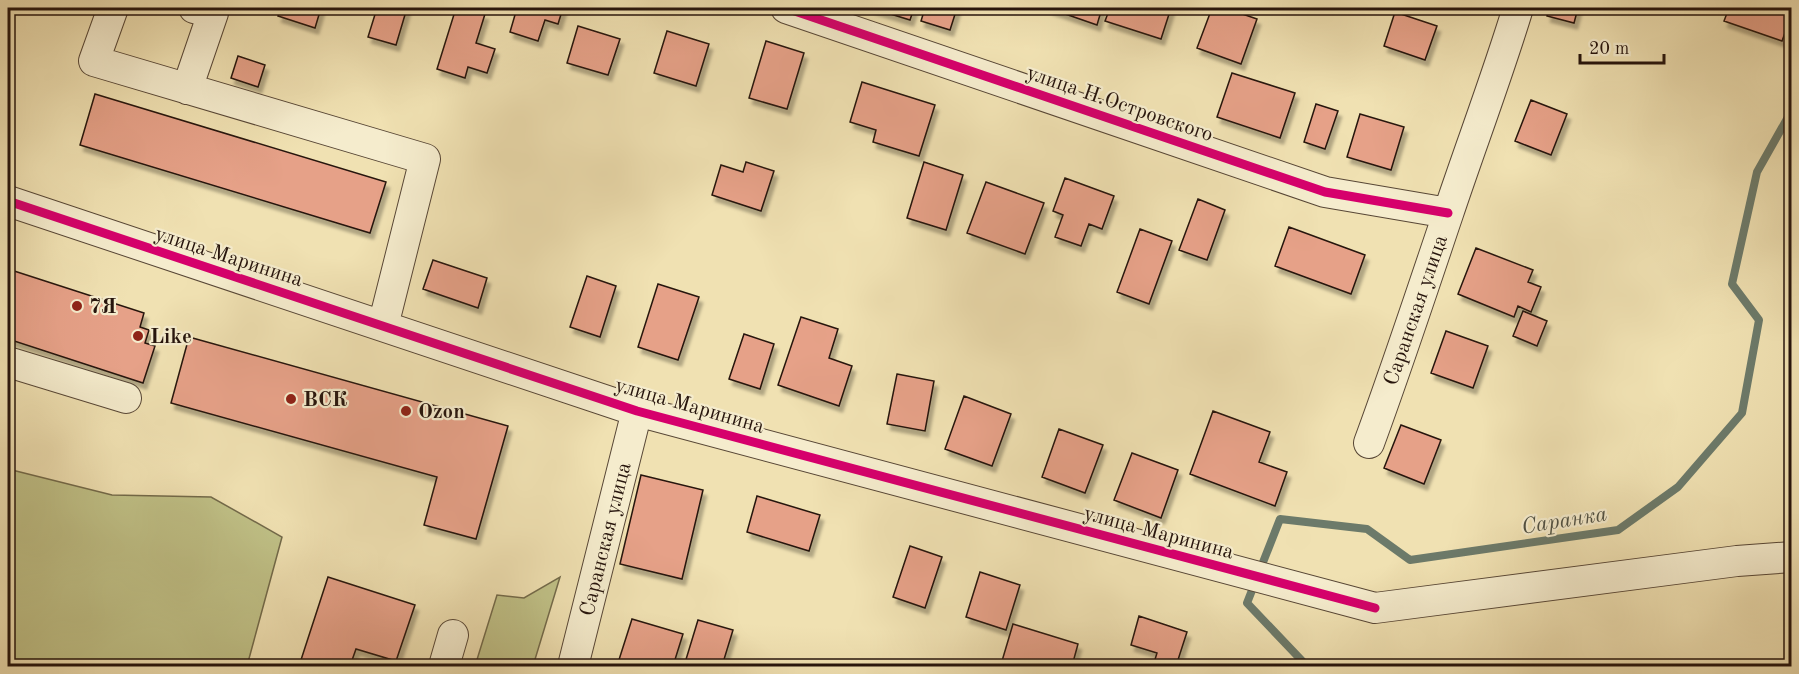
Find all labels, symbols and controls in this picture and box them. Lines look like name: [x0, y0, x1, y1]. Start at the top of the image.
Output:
scale bar: [1580, 27, 1664, 65]
text: 20 m: [1589, 40, 1629, 58]
street label: улица Н.Островского: [1024, 63, 1215, 146]
street label: улица Маринина: [152, 224, 305, 291]
street label: Саранская улица: [1381, 232, 1452, 389]
place label: 7Я: [89, 297, 117, 318]
marker: 7Я: [70, 299, 84, 313]
place label: Like: [150, 327, 192, 348]
marker: Like: [131, 329, 145, 343]
street label: улица Маринина: [612, 375, 767, 438]
place label: ВСК: [303, 390, 348, 411]
marker: ВСК: [284, 392, 298, 406]
place label: Ozon: [418, 402, 465, 423]
marker: Ozon: [399, 404, 413, 418]
street label: Саранская улица: [577, 460, 636, 618]
street label: улица Маринина: [1081, 503, 1236, 564]
water label: Саранка: [1520, 503, 1609, 539]

